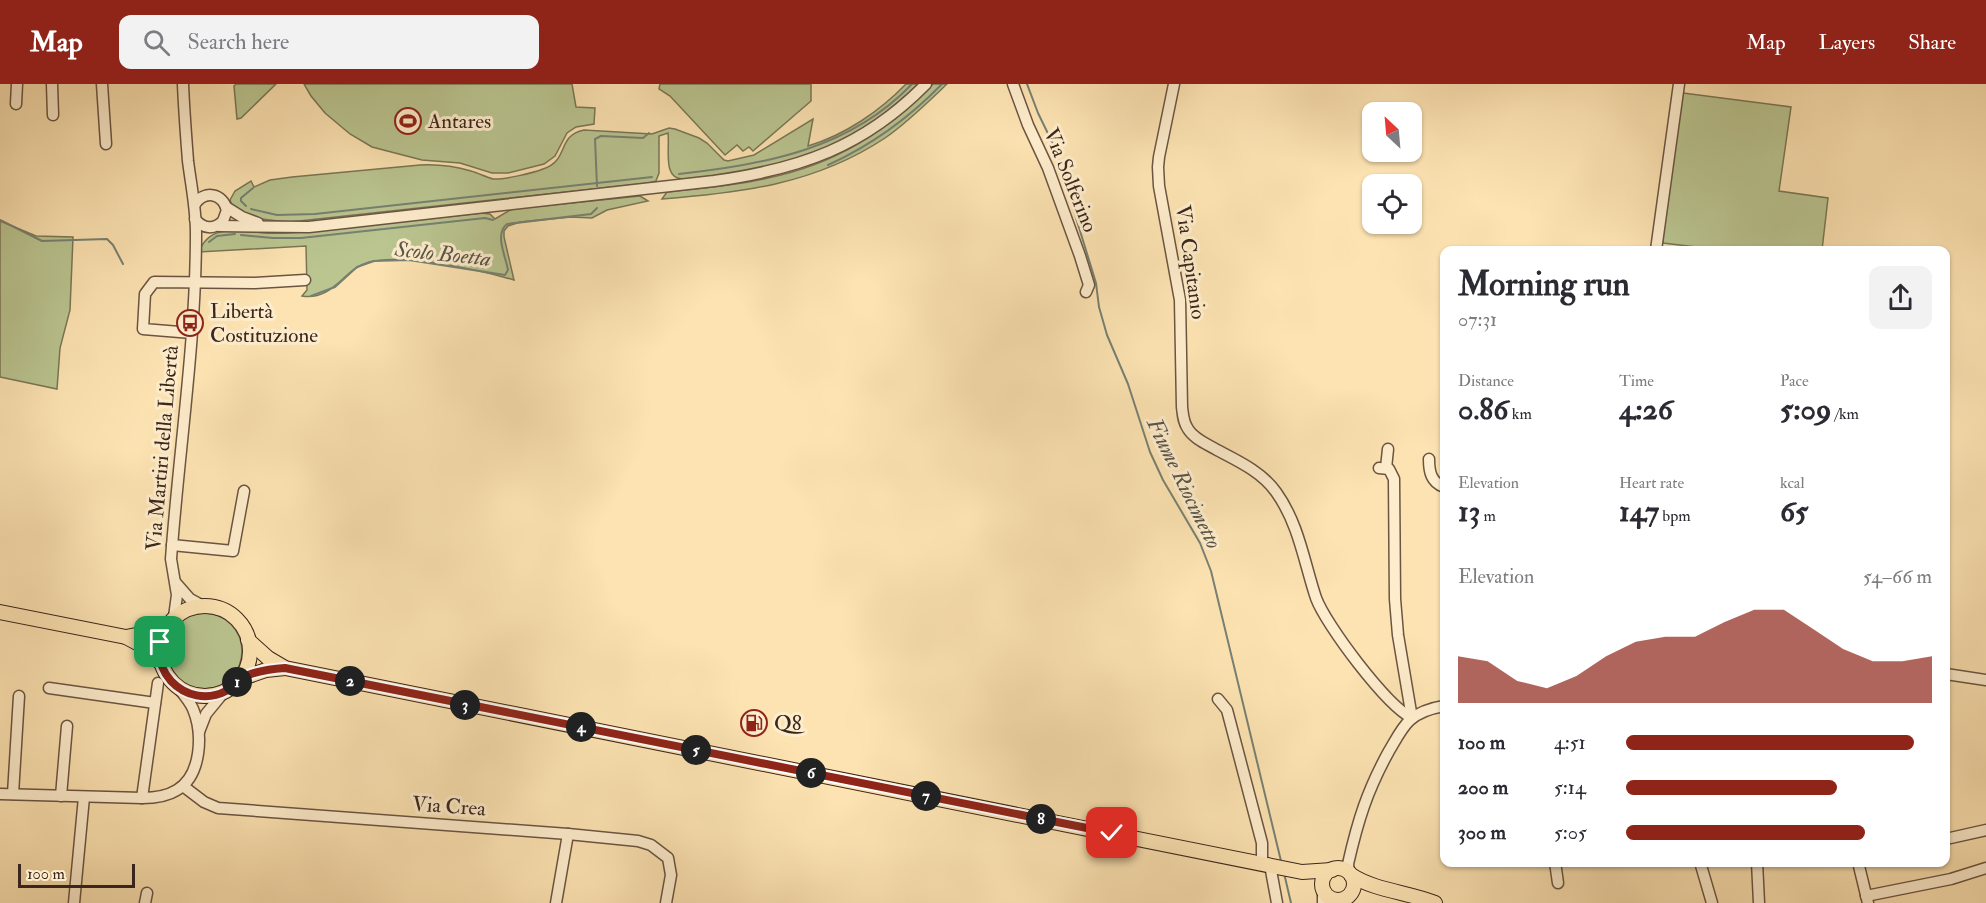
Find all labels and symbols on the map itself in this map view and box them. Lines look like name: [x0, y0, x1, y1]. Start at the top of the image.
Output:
north arrow: [1362, 102, 1422, 162]
sports icon: Antares: [393, 106, 423, 136]
place label: Antares: [427, 108, 491, 135]
street label: Via Solferino: [1037, 124, 1104, 236]
street label: Via Capitanio: [1169, 203, 1212, 321]
water label: Scolo Boetta: [392, 235, 492, 273]
place label: Libertà Costituzione: [210, 298, 318, 349]
bus stop icon: Libertà Costituzione: [175, 308, 205, 338]
street label: Via Martiri della Libertà: [140, 344, 185, 552]
water label: Fiume Riocimetto: [1140, 413, 1228, 554]
pin: [134, 616, 185, 667]
pin: 2: [335, 666, 365, 696]
pin: 1: [222, 667, 252, 697]
pin: 3: [450, 690, 480, 720]
fuel station icon: Q8: [739, 708, 769, 738]
place label: Q8: [774, 710, 805, 737]
pin: 4: [566, 712, 596, 742]
pin: 5: [681, 735, 711, 765]
pin: 6: [796, 758, 826, 788]
pin: 7: [911, 781, 941, 811]
street label: Via Crea: [411, 790, 487, 823]
pin: 8: [1026, 804, 1056, 834]
pin: [1086, 807, 1137, 858]
scale bar: [18, 861, 135, 888]

